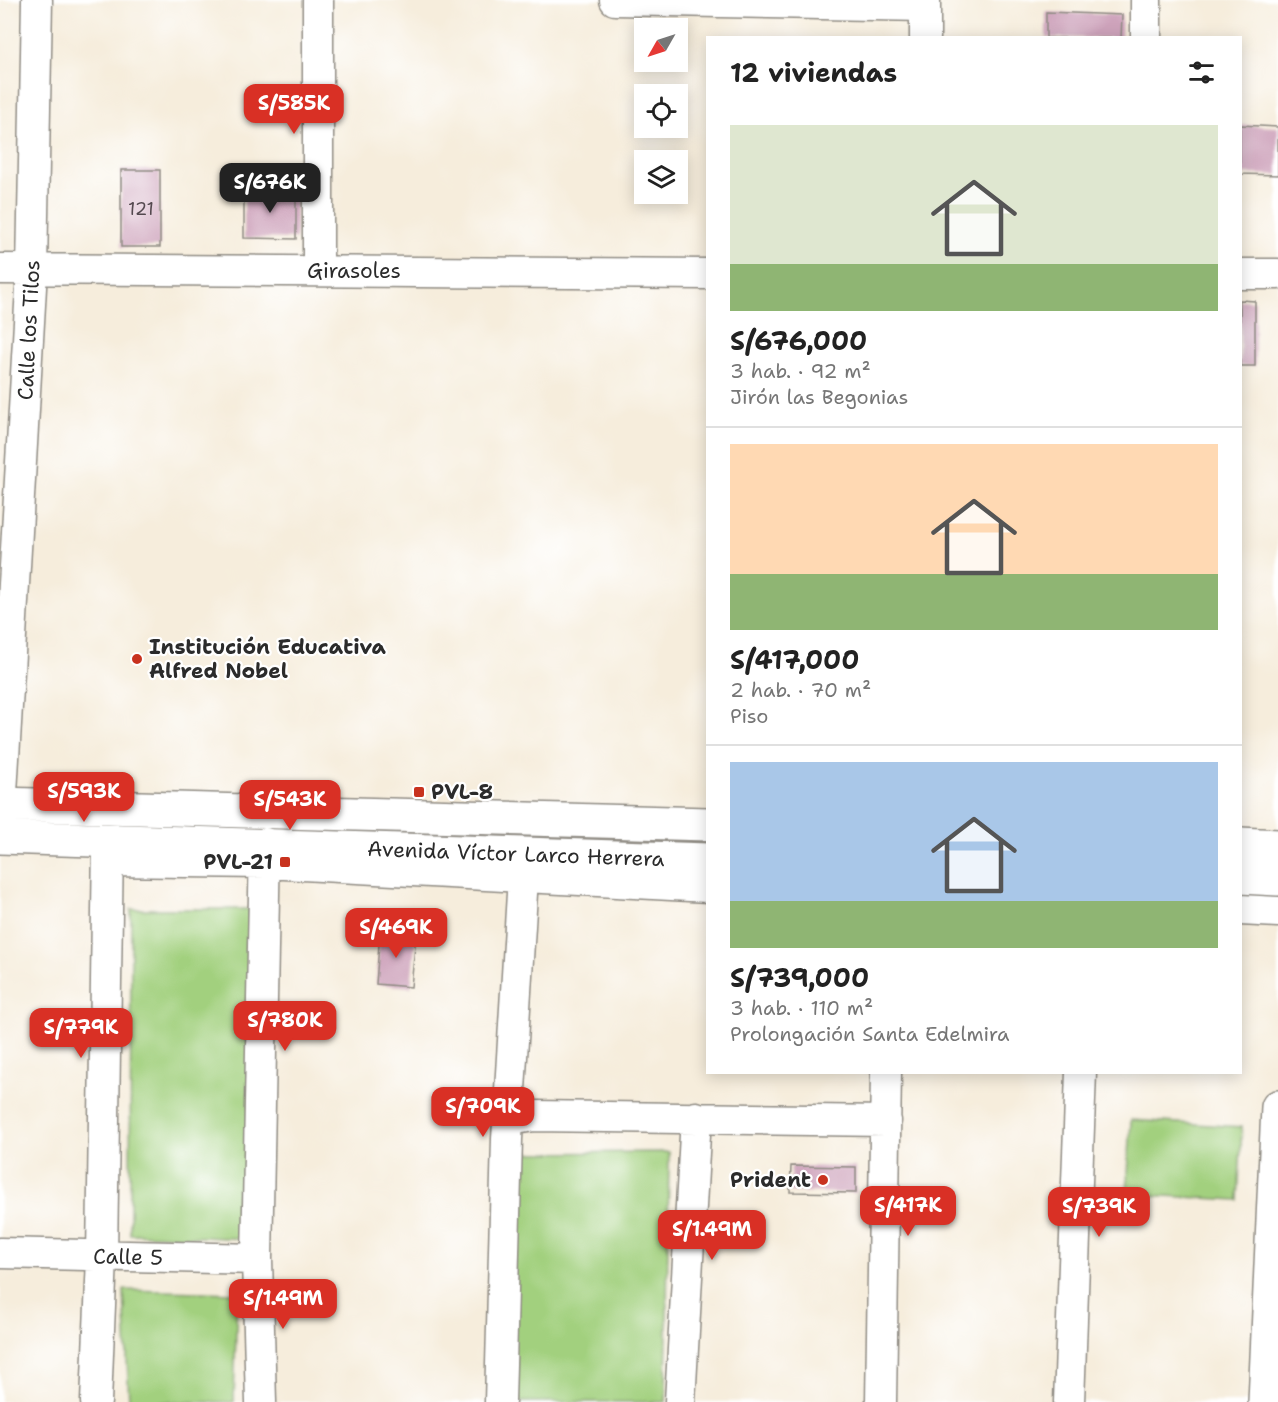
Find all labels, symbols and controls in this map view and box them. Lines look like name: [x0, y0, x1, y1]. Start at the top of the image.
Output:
north arrow: [634, 18, 688, 72]
map controls: [634, 18, 688, 204]
text: 12 viviendas: [730, 55, 897, 90]
icon: filters: [1185, 56, 1218, 89]
pin: S/585K: [245, 84, 343, 135]
button: locate: [634, 84, 688, 138]
text: S/585K: [258, 90, 330, 116]
button: layers: [634, 150, 688, 204]
pin: S/676K: [221, 163, 319, 214]
icon: home: [920, 164, 1028, 272]
text: S/676K: [234, 169, 306, 195]
house number: 121: [128, 197, 154, 221]
street label: Girasoles: [307, 257, 401, 285]
street label: Calle los Tilos: [11, 259, 47, 401]
text: S/676,000: [730, 323, 867, 358]
text: 3 hab. · 92 m²: [730, 358, 871, 384]
text: Jirón las Begonias: [730, 384, 908, 410]
icon: home: [920, 483, 1028, 591]
place label: Institución Educativa Alfred Nobel: [149, 633, 387, 685]
text: S/417,000: [730, 642, 859, 677]
marker: Institución Educativa Alfred Nobel: [130, 652, 144, 666]
text: 2 hab. · 70 m²: [730, 677, 871, 703]
text: Piso: [730, 703, 768, 729]
pin: S/593K: [35, 772, 133, 823]
text: S/593K: [47, 778, 121, 804]
place label: PVL-8: [431, 778, 493, 806]
pin: S/543K: [241, 780, 339, 831]
marker: PVL-8: [412, 785, 426, 799]
text: S/543K: [254, 786, 326, 812]
icon: home: [920, 801, 1028, 909]
street label: Avenida Víctor Larco Herrera: [367, 835, 665, 873]
place label: PVL-21: [203, 848, 273, 876]
marker: PVL-21: [278, 855, 292, 869]
pin: S/469K: [347, 908, 445, 959]
text: S/469K: [359, 914, 433, 940]
text: S/739,000: [730, 960, 869, 995]
text: 3 hab. · 110 m²: [730, 995, 873, 1021]
pin: S/780K: [236, 1001, 334, 1052]
text: S/780K: [247, 1007, 323, 1033]
pin: S/779K: [32, 1008, 130, 1059]
text: S/779K: [44, 1014, 118, 1040]
text: Prolongación Santa Edelmira: [730, 1021, 1009, 1047]
pin: S/709K: [434, 1087, 532, 1138]
text: S/709K: [445, 1093, 521, 1119]
place label: Prident: [730, 1166, 811, 1194]
marker: Prident: [816, 1173, 830, 1187]
pin: S/417K: [859, 1186, 957, 1237]
pin: S/739K: [1050, 1187, 1148, 1238]
text: S/417K: [874, 1192, 942, 1218]
text: S/739K: [1062, 1193, 1136, 1219]
pin: S/1.49M: [657, 1210, 767, 1261]
text: S/1.49M: [672, 1216, 752, 1242]
street label: Calle 5: [93, 1242, 163, 1272]
pin: S/1.49M: [228, 1279, 338, 1330]
text: S/1.49M: [243, 1285, 323, 1311]

